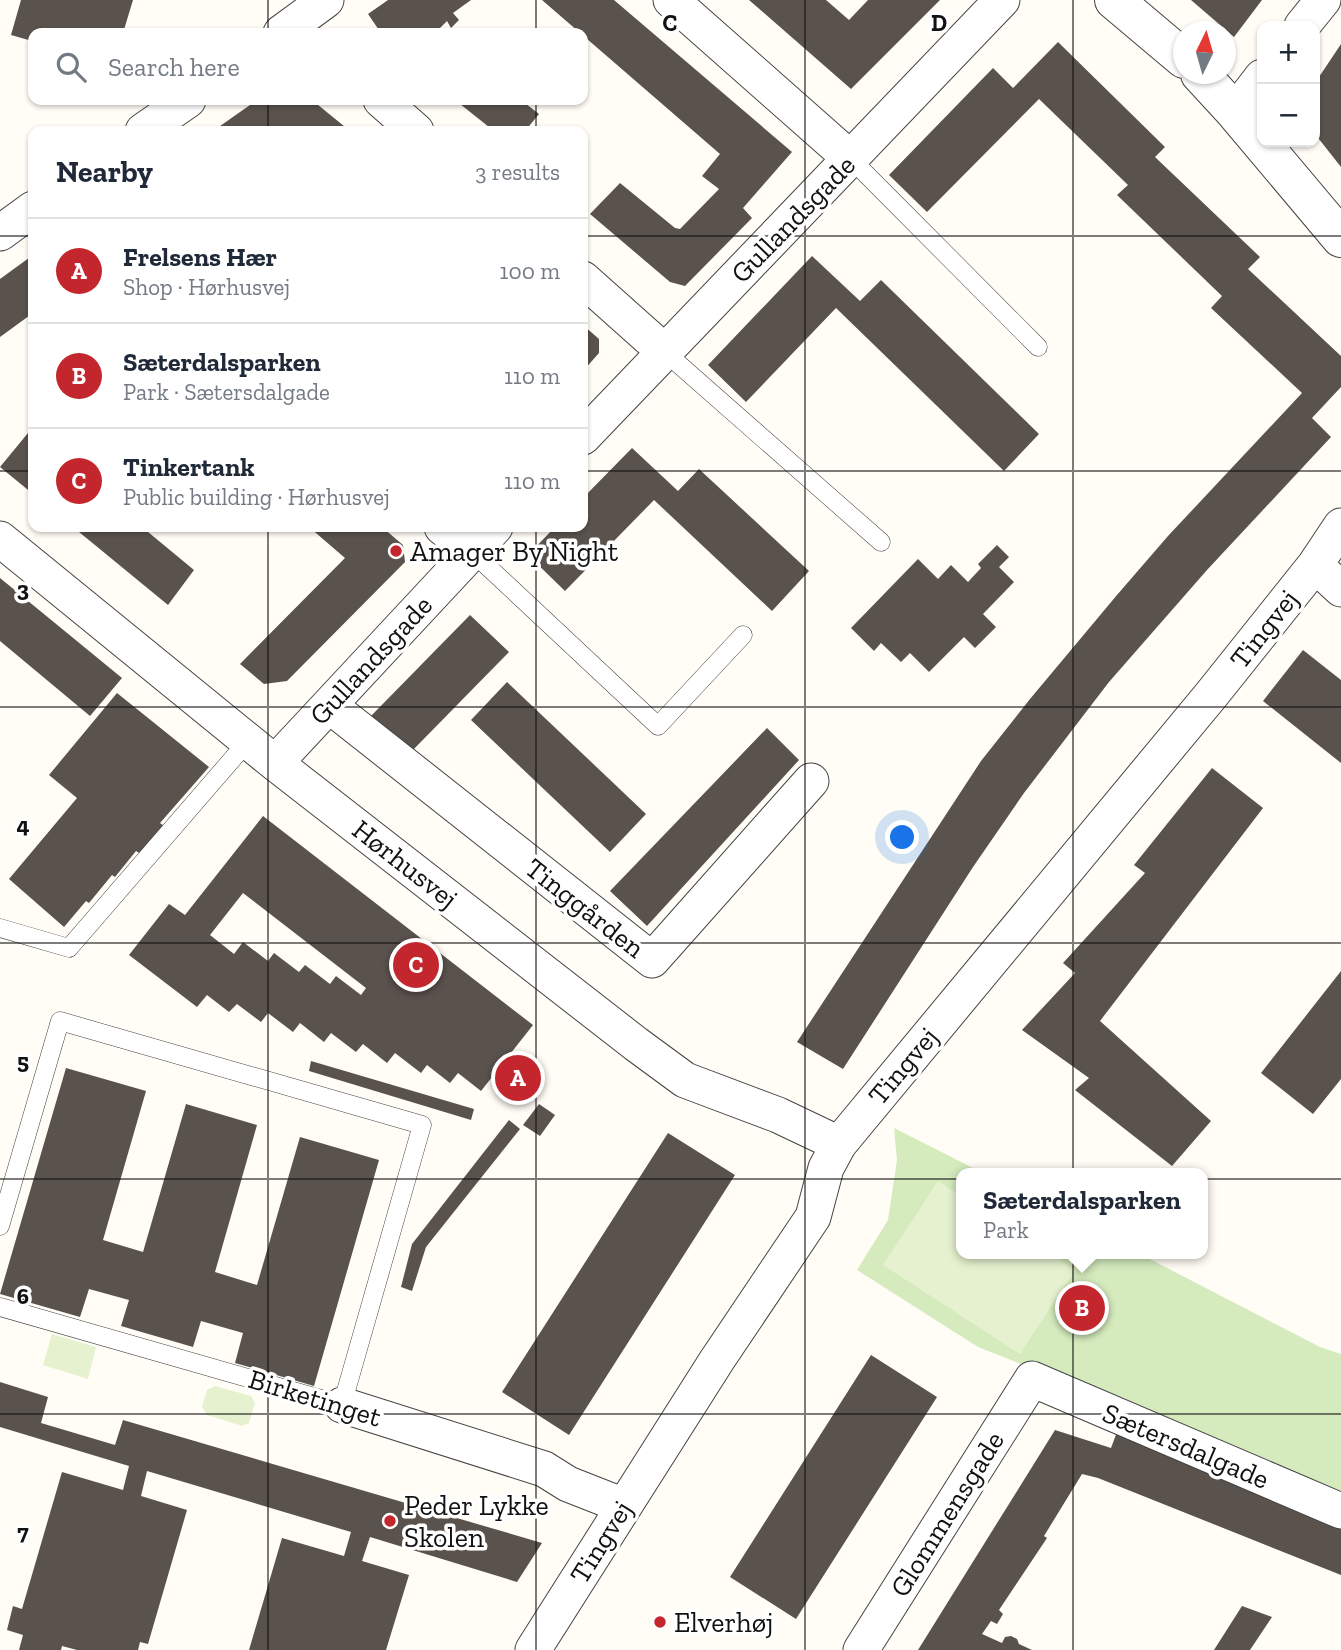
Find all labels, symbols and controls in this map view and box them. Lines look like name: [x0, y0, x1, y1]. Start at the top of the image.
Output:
text: C: [663, 9, 677, 37]
text: D: [931, 9, 947, 37]
north arrow: [1173, 21, 1236, 84]
map controls: [1257, 21, 1320, 147]
button: +: [1257, 21, 1320, 84]
search box: [28, 28, 588, 105]
icon: search: [52, 48, 90, 86]
text: Search here: [108, 51, 240, 83]
button: −: [1257, 84, 1320, 147]
street label: Gullandsgade: [724, 148, 862, 290]
text: Nearby: [56, 154, 153, 190]
text: 3 results: [475, 158, 560, 186]
text: Frelsens Hær: [123, 241, 277, 273]
text: A: [71, 257, 87, 285]
text: 100 m: [500, 257, 560, 285]
text: Shop · Hørhusvej: [123, 273, 290, 301]
text: Sæterdalsparken: [123, 346, 321, 378]
text: B: [72, 362, 86, 390]
text: 110 m: [504, 362, 560, 390]
text: Park · Sætersdalgade: [123, 378, 330, 406]
text: Tinkertank: [123, 451, 255, 483]
text: C: [72, 467, 86, 495]
text: 110 m: [504, 467, 560, 495]
text: Public building · Hørhusvej: [123, 483, 390, 511]
place label: Amager By Night: [410, 535, 619, 568]
marker: Amager By Night: [388, 543, 404, 559]
text: 3: [17, 575, 29, 603]
street label: Tingvej: [1223, 583, 1305, 675]
street label: Gullandsgade: [303, 589, 439, 731]
text: 4: [16, 811, 30, 839]
street label: Hørhusvej: [346, 813, 464, 915]
your location: [885, 820, 919, 854]
street label: Tinggården: [519, 851, 651, 965]
pin: C: [393, 939, 439, 991]
street label: Tingvej: [861, 1021, 945, 1111]
text: 5: [17, 1047, 29, 1075]
pin: A: [495, 1052, 541, 1104]
popup: [956, 1168, 1208, 1259]
text: Sæterdalsparken: [983, 1184, 1181, 1216]
text: Park: [983, 1216, 1029, 1244]
text: 6: [17, 1282, 29, 1310]
pin: B: [1059, 1282, 1105, 1334]
street label: Birketinget: [245, 1362, 386, 1434]
street label: Sætersdalgade: [1098, 1396, 1274, 1496]
street label: Glommensgade: [883, 1425, 1011, 1603]
place label: Peder Lykke Skolen: [404, 1489, 549, 1554]
street label: Tingvej: [563, 1495, 639, 1589]
marker: Peder Lykke Skolen: [382, 1513, 398, 1529]
text: 7: [17, 1518, 29, 1546]
place label: Elverhøj: [674, 1606, 773, 1639]
marker: Elverhøj: [652, 1614, 668, 1630]

